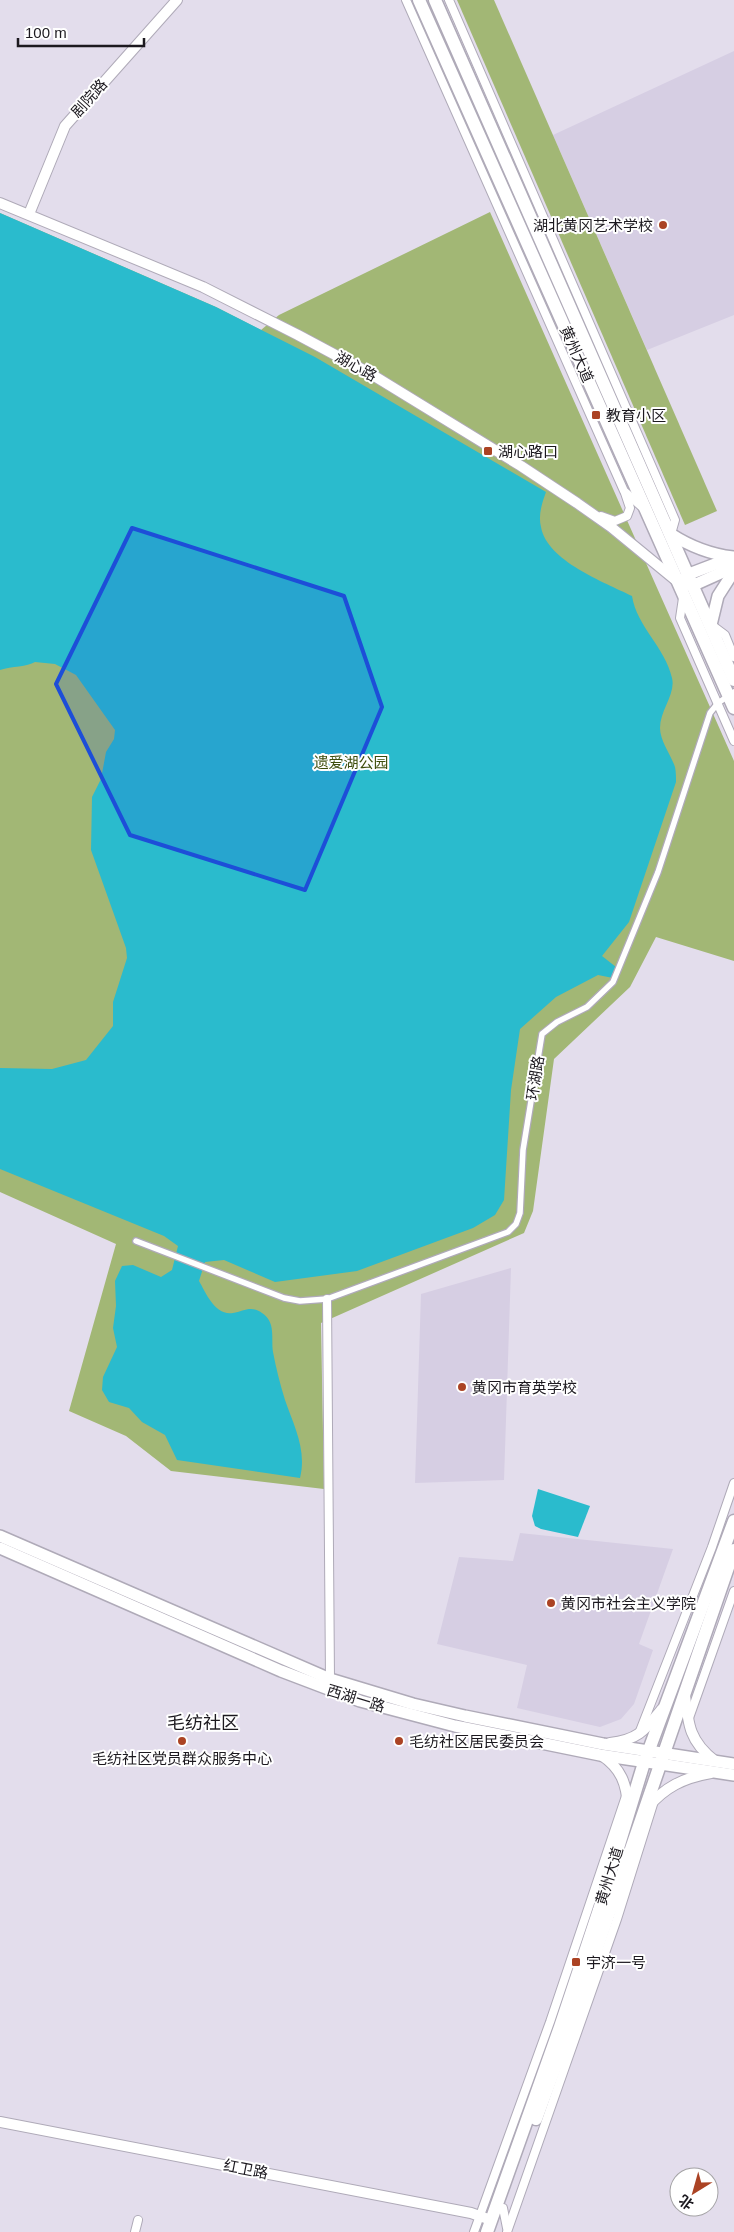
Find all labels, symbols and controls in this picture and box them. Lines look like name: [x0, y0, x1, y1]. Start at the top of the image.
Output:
scale bar: [18, 15, 144, 47]
text: 100 m: [25, 24, 67, 41]
street label: 剧院路: [68, 76, 110, 120]
place label: 湖北黄冈艺术学校: [533, 217, 653, 234]
marker: 湖北黄冈艺术学校: [657, 219, 669, 231]
street label: 黄州大道: [557, 323, 597, 385]
street label: 湖心路: [332, 348, 380, 384]
place label: 教育小区: [606, 407, 666, 424]
marker: 教育小区: [590, 409, 602, 421]
place label: 湖心路口: [498, 443, 558, 460]
marker: 湖心路口: [482, 445, 494, 457]
park label: 遗爱湖公园: [313, 754, 389, 771]
street label: 环湖路: [523, 1054, 547, 1102]
place label: 黄冈市育英学校: [472, 1379, 577, 1396]
marker: 黄冈市育英学校: [456, 1381, 468, 1393]
place label: 黄冈市社会主义学院: [561, 1595, 696, 1612]
marker: 黄冈市社会主义学院: [545, 1597, 557, 1609]
street label: 西湖一路: [325, 1681, 387, 1715]
district label: 毛纺社区: [167, 1713, 239, 1733]
place label: 毛纺社区居民委员会: [409, 1733, 544, 1750]
marker: 毛纺社区党员群众服务中心: [176, 1735, 188, 1747]
marker: 毛纺社区居民委员会: [393, 1735, 405, 1747]
place label: 毛纺社区党员群众服务中心: [92, 1750, 272, 1767]
street label: 黄州大道: [592, 1845, 626, 1907]
place label: 宇济一号: [586, 1954, 646, 1971]
marker: 宇济一号: [570, 1956, 582, 1968]
street label: 红卫路: [222, 2156, 270, 2182]
north arrow: [669, 2167, 719, 2217]
text: 北: [676, 2192, 697, 2213]

